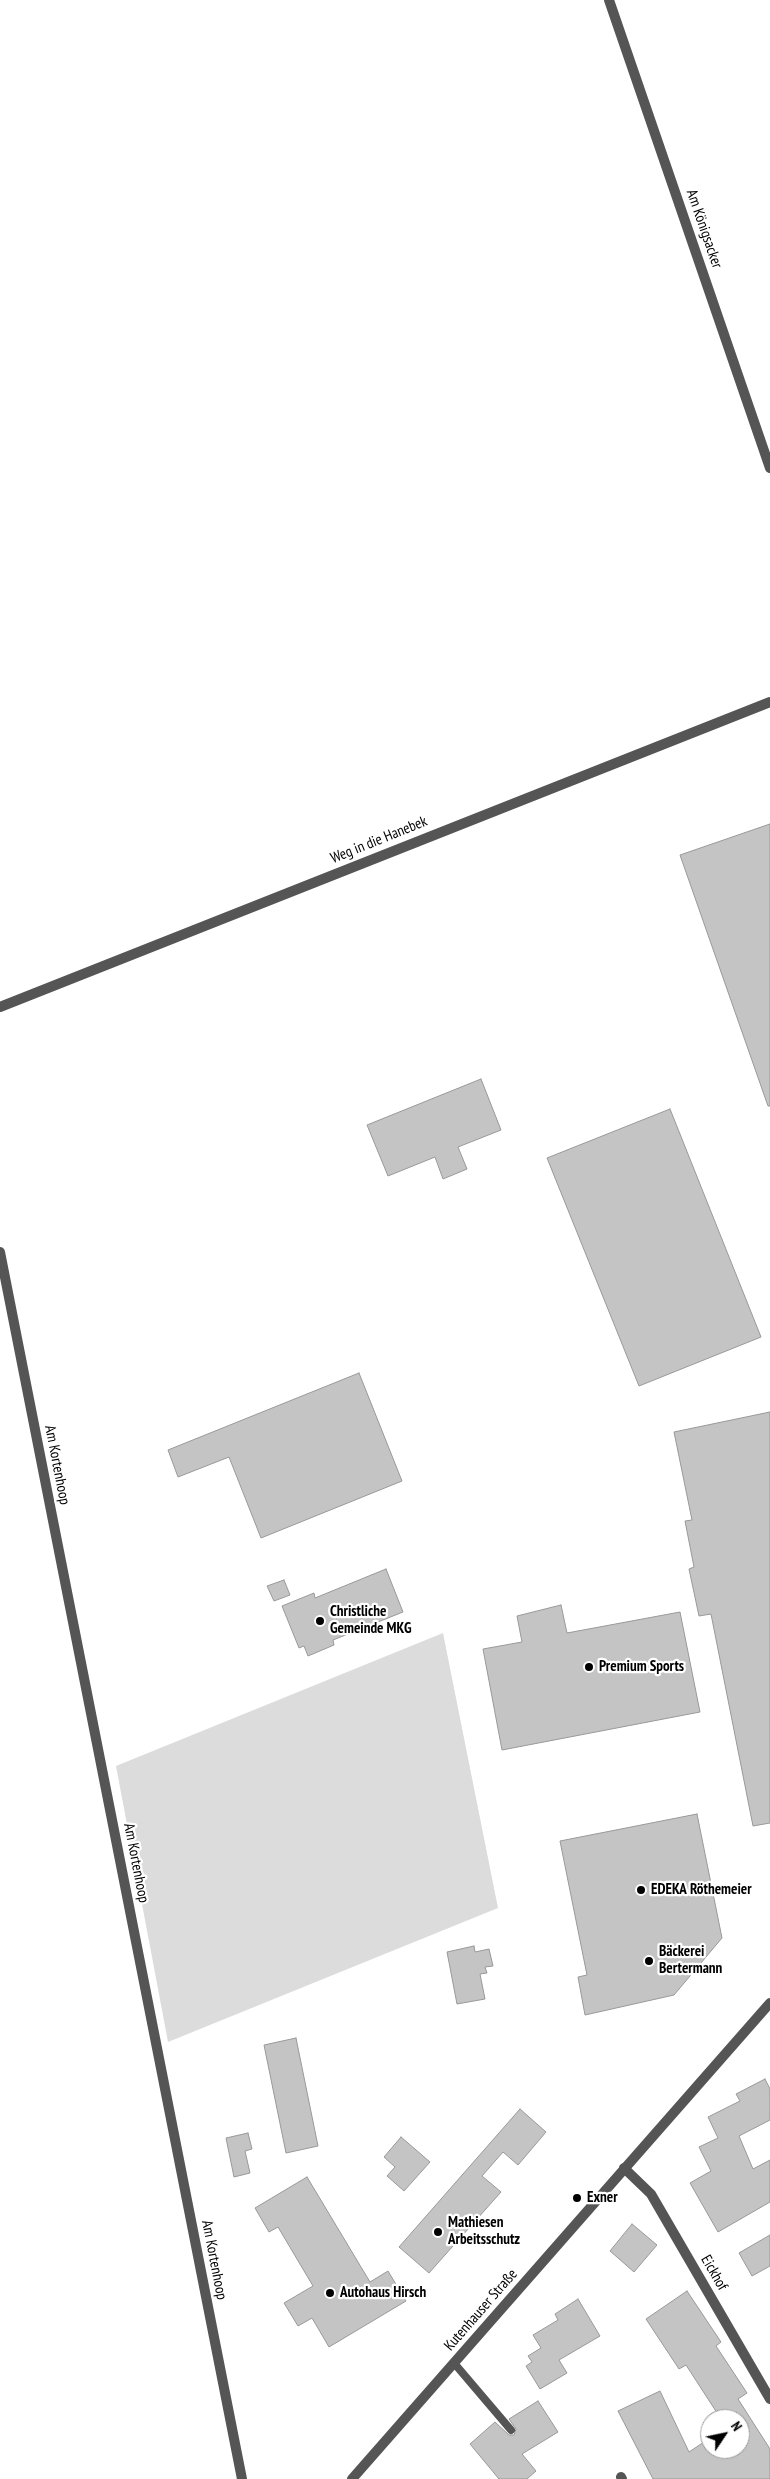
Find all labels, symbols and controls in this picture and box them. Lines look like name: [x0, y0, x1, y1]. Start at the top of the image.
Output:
street label: Am Königsacker: [682, 187, 726, 271]
street label: Weg in die Hanebek: [328, 812, 430, 868]
street label: Am Kortenhoop: [40, 1424, 74, 1506]
place label: Christliche Gemeinde MKG: [330, 1603, 411, 1638]
marker: Christliche Gemeinde MKG: [314, 1615, 326, 1627]
place label: Premium Sports: [599, 1658, 684, 1676]
marker: Premium Sports: [583, 1661, 595, 1673]
street label: Am Kortenhoop: [119, 1822, 153, 1904]
place label: EDEKA Röthemeier: [651, 1881, 752, 1899]
marker: EDEKA Röthemeier: [635, 1884, 647, 1896]
place label: Bäckerei Bertermann: [659, 1943, 722, 1978]
marker: Bäckerei Bertermann: [643, 1955, 655, 1967]
place label: Exner: [587, 2189, 618, 2207]
marker: Exner: [571, 2192, 583, 2204]
place label: Mathiesen Arbeitsschutz: [448, 2214, 520, 2249]
street label: Am Kortenhoop: [197, 2219, 231, 2301]
marker: Mathiesen Arbeitsschutz: [432, 2226, 444, 2238]
street label: Eickhof: [697, 2252, 731, 2294]
street label: Kutenhauser Straße: [441, 2266, 521, 2354]
place label: Autohaus Hirsch: [340, 2284, 426, 2302]
marker: Autohaus Hirsch: [324, 2287, 336, 2299]
north arrow: [700, 2409, 750, 2459]
text: N: [727, 2418, 746, 2434]

